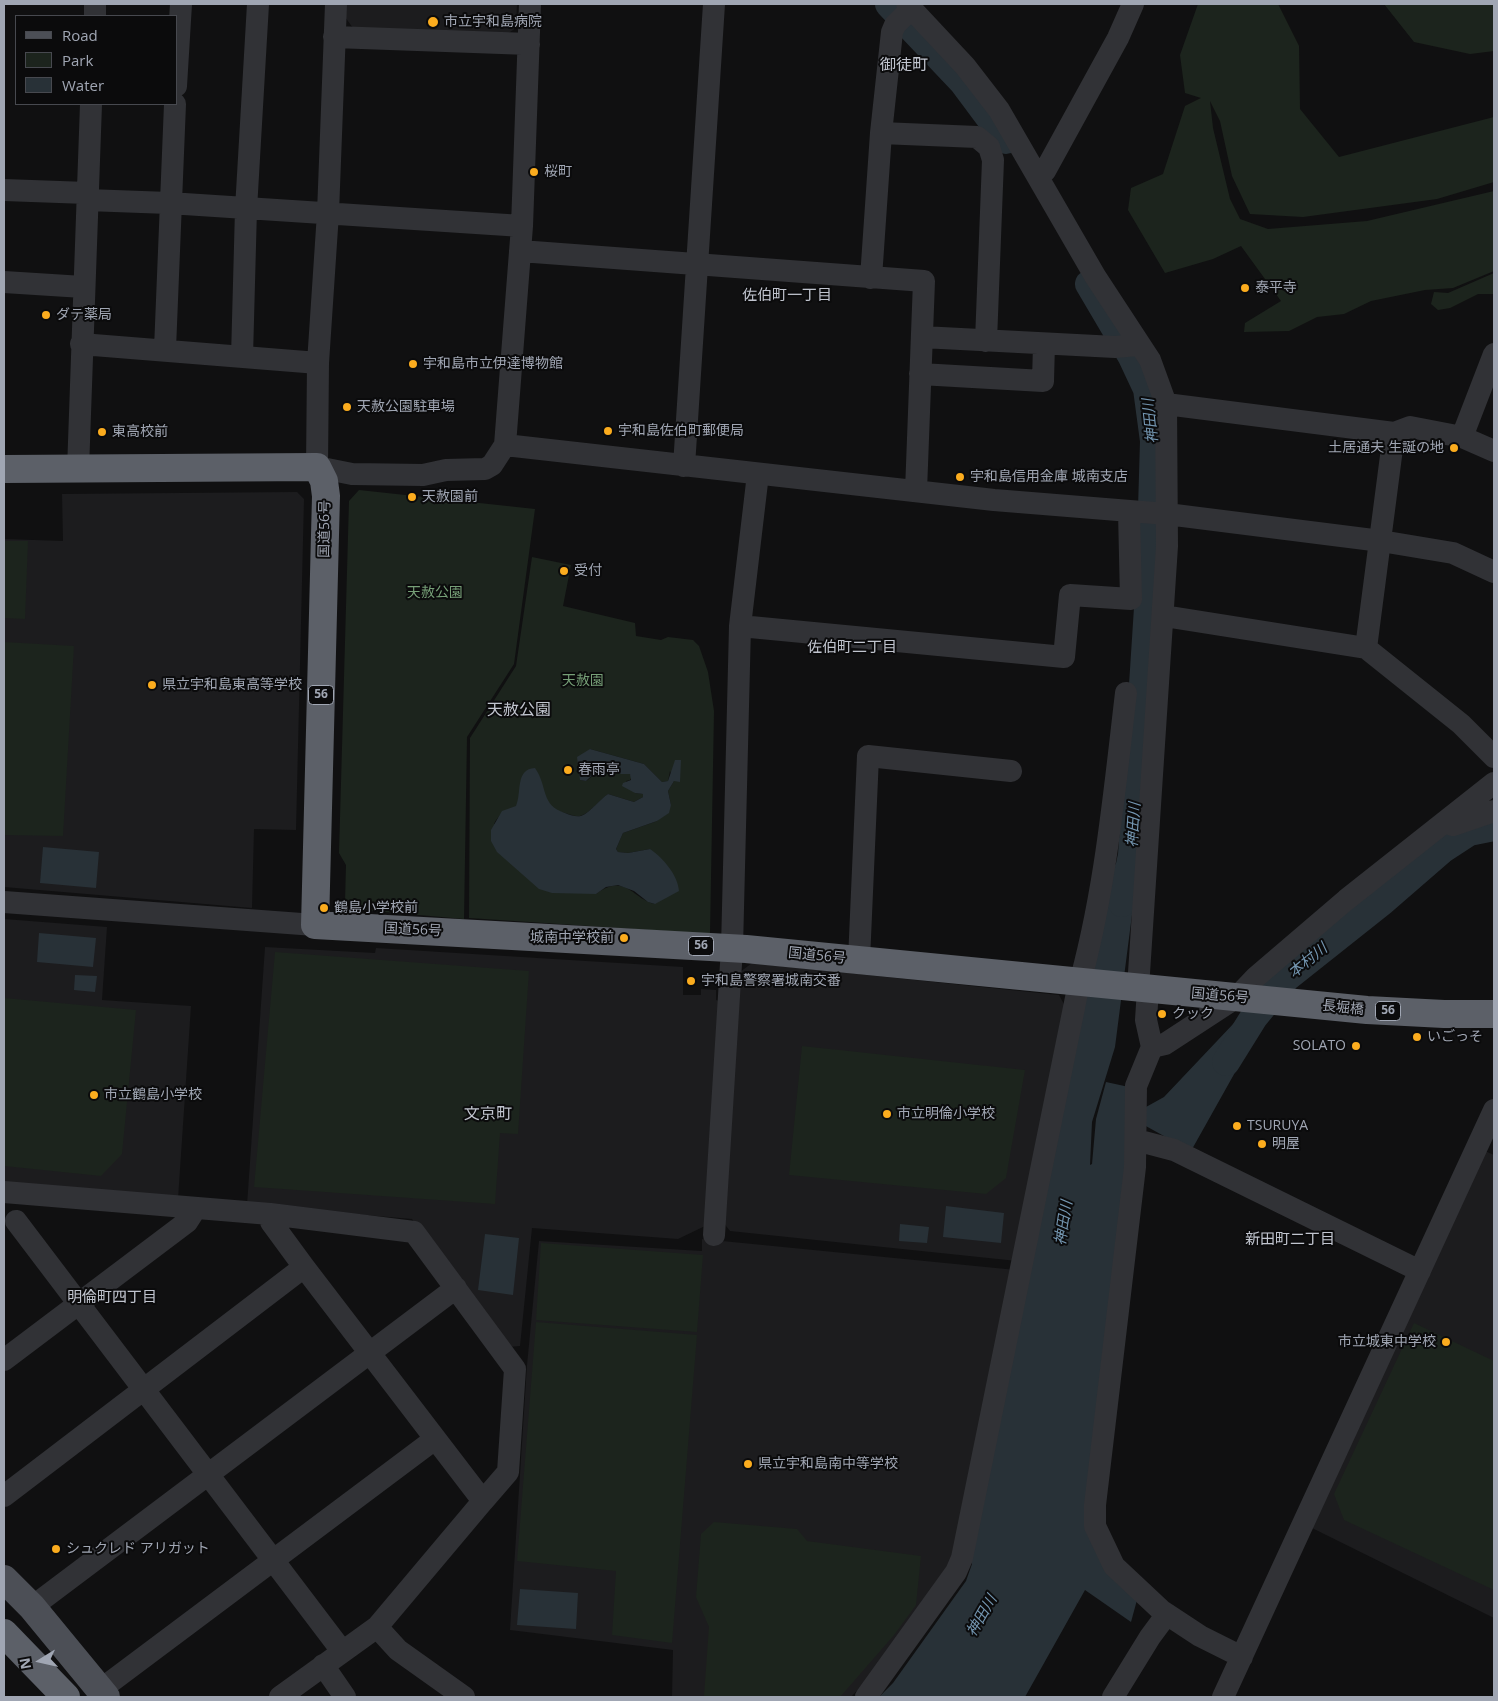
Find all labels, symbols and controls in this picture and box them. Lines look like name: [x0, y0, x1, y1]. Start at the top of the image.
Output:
place label: 市立宇和島病院: [444, 14, 542, 30]
legend: [15, 15, 178, 105]
marker: 市立宇和島病院: [426, 15, 440, 29]
text: Road: [62, 25, 98, 45]
text: Park: [62, 50, 93, 70]
district label: 御徒町: [880, 55, 928, 75]
text: Water: [62, 75, 104, 95]
place label: 桜町: [544, 164, 572, 180]
marker: 桜町: [528, 166, 540, 178]
place label: 泰平寺: [1255, 280, 1297, 296]
marker: 泰平寺: [1239, 282, 1251, 294]
district label: 佐伯町一丁目: [742, 287, 832, 305]
place label: ダテ薬局: [56, 307, 112, 323]
marker: ダテ薬局: [40, 309, 52, 321]
place label: 宇和島市立伊達博物館: [423, 356, 563, 372]
marker: 宇和島市立伊達博物館: [407, 358, 419, 370]
water label: 神田川: [1140, 398, 1162, 444]
place label: 天赦公園駐車場: [357, 399, 455, 415]
marker: 天赦公園駐車場: [341, 401, 353, 413]
place label: 宇和島佐伯町郵便局: [618, 423, 744, 439]
place label: 東高校前: [112, 424, 168, 440]
marker: 宇和島佐伯町郵便局: [602, 425, 614, 437]
marker: 東高校前: [96, 426, 108, 438]
place label: 土居通夫 生誕の地: [1328, 440, 1444, 456]
marker: 土居通夫 生誕の地: [1448, 442, 1460, 454]
place label: 宇和島信用金庫 城南支店: [970, 469, 1128, 485]
marker: 宇和島信用金庫 城南支店: [954, 471, 966, 483]
place label: 天赦園前: [422, 489, 478, 505]
marker: 天赦園前: [406, 491, 418, 503]
street label: 国道56号: [316, 500, 334, 558]
place label: 受付: [574, 563, 602, 579]
marker: 受付: [558, 565, 570, 577]
park label: 天赦公園: [407, 585, 463, 601]
district label: 佐伯町二丁目: [807, 639, 897, 657]
park label: 天赦園: [562, 673, 604, 689]
place label: 県立宇和島東高等学校: [162, 677, 302, 693]
marker: 県立宇和島東高等学校: [146, 679, 158, 691]
road number: 56: [308, 686, 334, 704]
district label: 天赦公園: [487, 700, 551, 720]
place label: 春雨亭: [578, 762, 620, 778]
marker: 春雨亭: [562, 764, 574, 776]
water label: 神田川: [1123, 802, 1145, 848]
place label: 鶴島小学校前: [334, 900, 418, 916]
marker: 鶴島小学校前: [318, 902, 330, 914]
street label: 国道56号: [384, 920, 442, 940]
place label: 城南中学校前: [530, 930, 614, 946]
marker: 城南中学校前: [618, 932, 630, 944]
road number: 56: [688, 936, 714, 956]
water label: 本村川: [1285, 940, 1331, 982]
street label: 国道56号: [787, 945, 847, 967]
place label: 宇和島警察署城南交番: [701, 973, 841, 989]
marker: 宇和島警察署城南交番: [685, 975, 697, 987]
street label: 国道56号: [1190, 985, 1250, 1007]
street label: 長堀橋: [1321, 997, 1365, 1019]
road number: 56: [1376, 1001, 1400, 1020]
place label: クック: [1172, 1006, 1214, 1022]
marker: クック: [1156, 1008, 1168, 1020]
place label: いごっそ: [1427, 1029, 1483, 1045]
marker: いごっそ: [1411, 1031, 1423, 1043]
place label: SOLATO: [1293, 1038, 1346, 1054]
marker: SOLATO: [1350, 1040, 1362, 1052]
place label: 市立鶴島小学校: [104, 1087, 202, 1103]
marker: 市立鶴島小学校: [88, 1089, 100, 1101]
district label: 文京町: [464, 1104, 512, 1124]
place label: 市立明倫小学校: [897, 1106, 995, 1122]
marker: 市立明倫小学校: [881, 1108, 893, 1120]
place label: TSURUYA: [1247, 1118, 1308, 1134]
marker: TSURUYA: [1231, 1120, 1243, 1132]
place label: 明屋: [1272, 1136, 1300, 1152]
marker: 明屋: [1256, 1138, 1268, 1150]
water label: 神田川: [1052, 1199, 1076, 1247]
district label: 新田町二丁目: [1245, 1231, 1335, 1249]
district label: 明倫町四丁目: [67, 1289, 157, 1307]
place label: 市立城東中学校: [1338, 1334, 1436, 1350]
marker: 市立城東中学校: [1440, 1336, 1452, 1348]
place label: 県立宇和島南中等学校: [758, 1456, 898, 1472]
marker: 県立宇和島南中等学校: [742, 1458, 754, 1470]
place label: シュクレド アリガット: [66, 1541, 210, 1557]
marker: シュクレド アリガット: [50, 1543, 62, 1555]
water label: 神田川: [963, 1592, 1001, 1640]
north arrow: [15, 1636, 65, 1686]
text: N: [14, 1656, 35, 1671]

